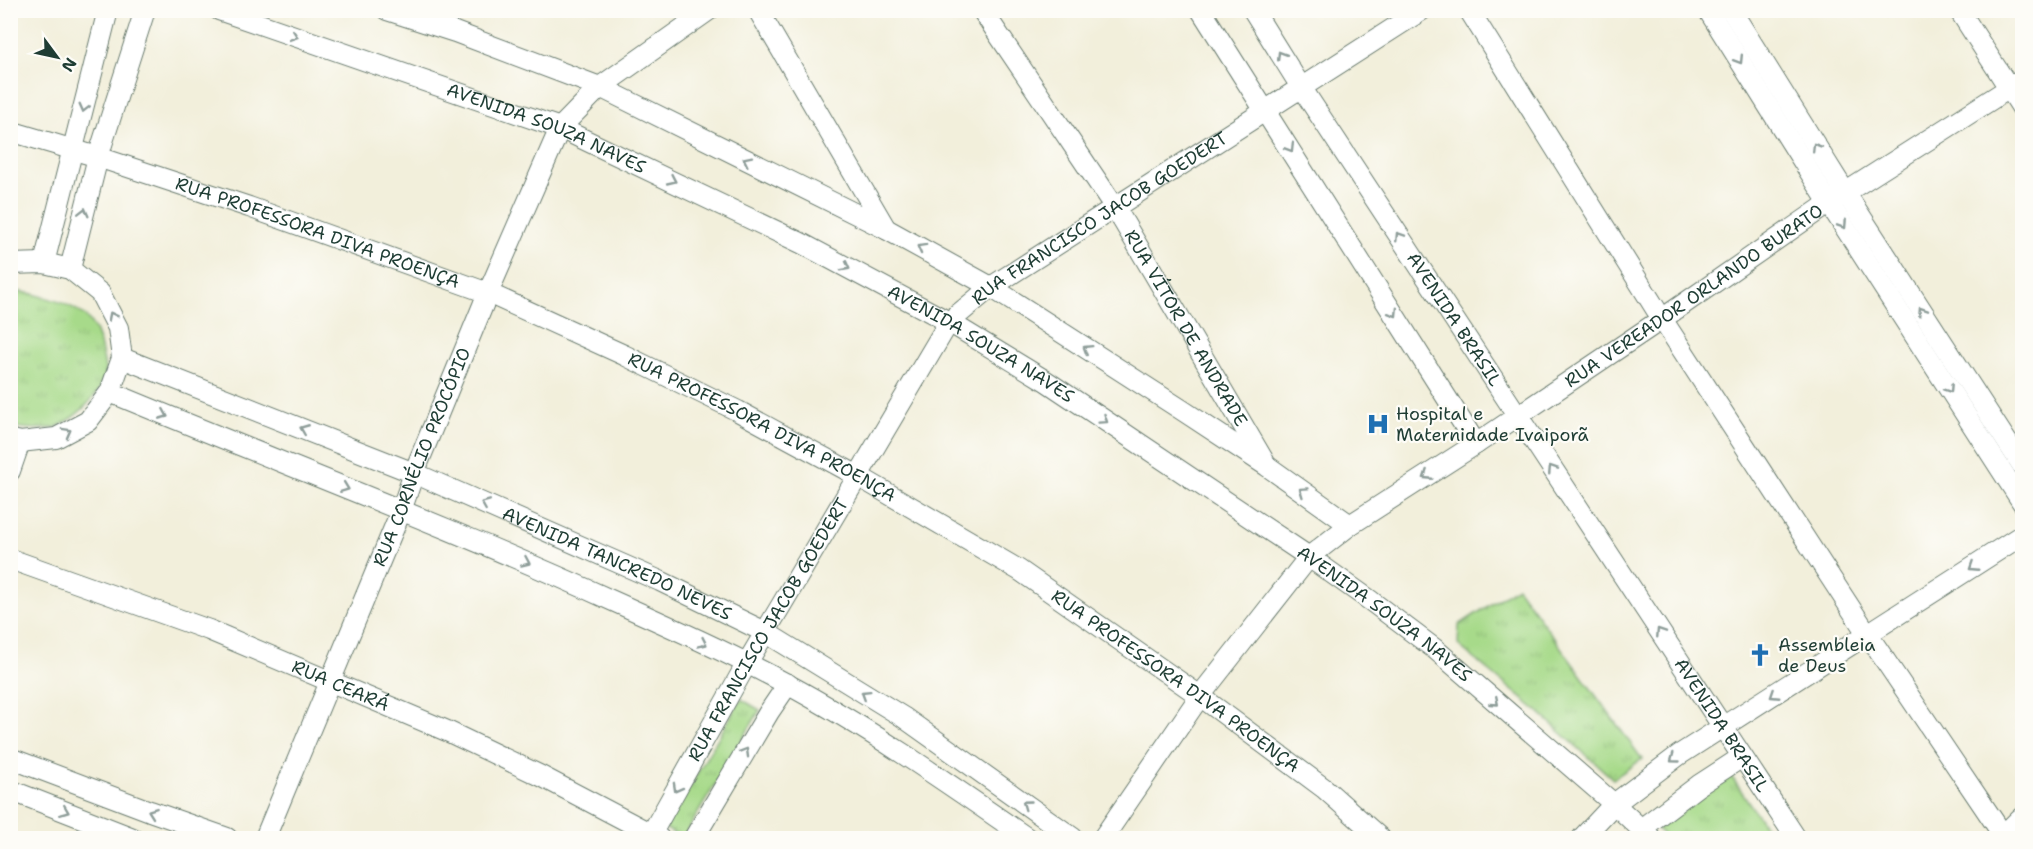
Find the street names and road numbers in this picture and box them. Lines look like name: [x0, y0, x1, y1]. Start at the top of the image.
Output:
street label: AVENIDA SOUZA NAVES: [443, 78, 650, 179]
street label: RUA FRANCISCO JACOB GOEDERT: [966, 126, 1232, 310]
street label: RUA PROFESSORA DIVA PROENÇA: [172, 171, 463, 294]
street label: RUA VEREADOR ORLANDO BURATO: [1560, 199, 1828, 393]
street label: RUA VÍTOR DE ANDRADE: [1119, 225, 1253, 431]
street label: AVENIDA BRASIL: [1401, 248, 1507, 391]
street label: AVENIDA SOUZA NAVES: [883, 279, 1079, 408]
street label: RUA CORNÉLIO PROCÓPIO: [367, 344, 476, 570]
street label: RUA PROFESSORA DIVA PROENÇA: [624, 347, 900, 508]
street label: RUA FRANCISCO JACOB GOEDERT: [682, 493, 854, 766]
street label: AVENIDA TANCREDO NEVES: [499, 501, 736, 626]
street label: AVENIDA SOUZA NAVES: [1292, 540, 1477, 687]
street label: RUA PROFESSORA DIVA PROENÇA: [1047, 584, 1304, 778]
street label: AVENIDA BRASIL: [1669, 653, 1775, 797]
street label: RUA CEARÁ: [288, 654, 393, 717]

